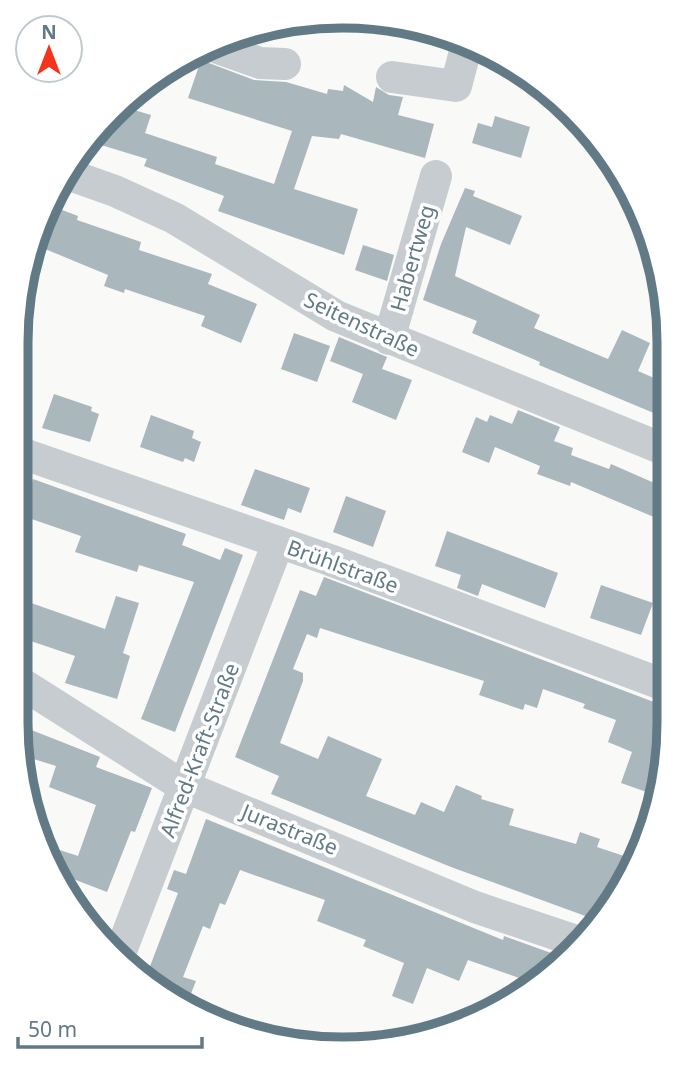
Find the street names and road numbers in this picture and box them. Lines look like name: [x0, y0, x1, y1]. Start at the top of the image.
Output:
street label: Habertweg: [383, 201, 441, 315]
street label: Seitenstraße: [300, 285, 424, 363]
street label: Brühlstraße: [283, 533, 403, 599]
street label: Alfred-Kraft-Straße: [153, 659, 245, 841]
street label: Jurastraße: [236, 796, 342, 861]

